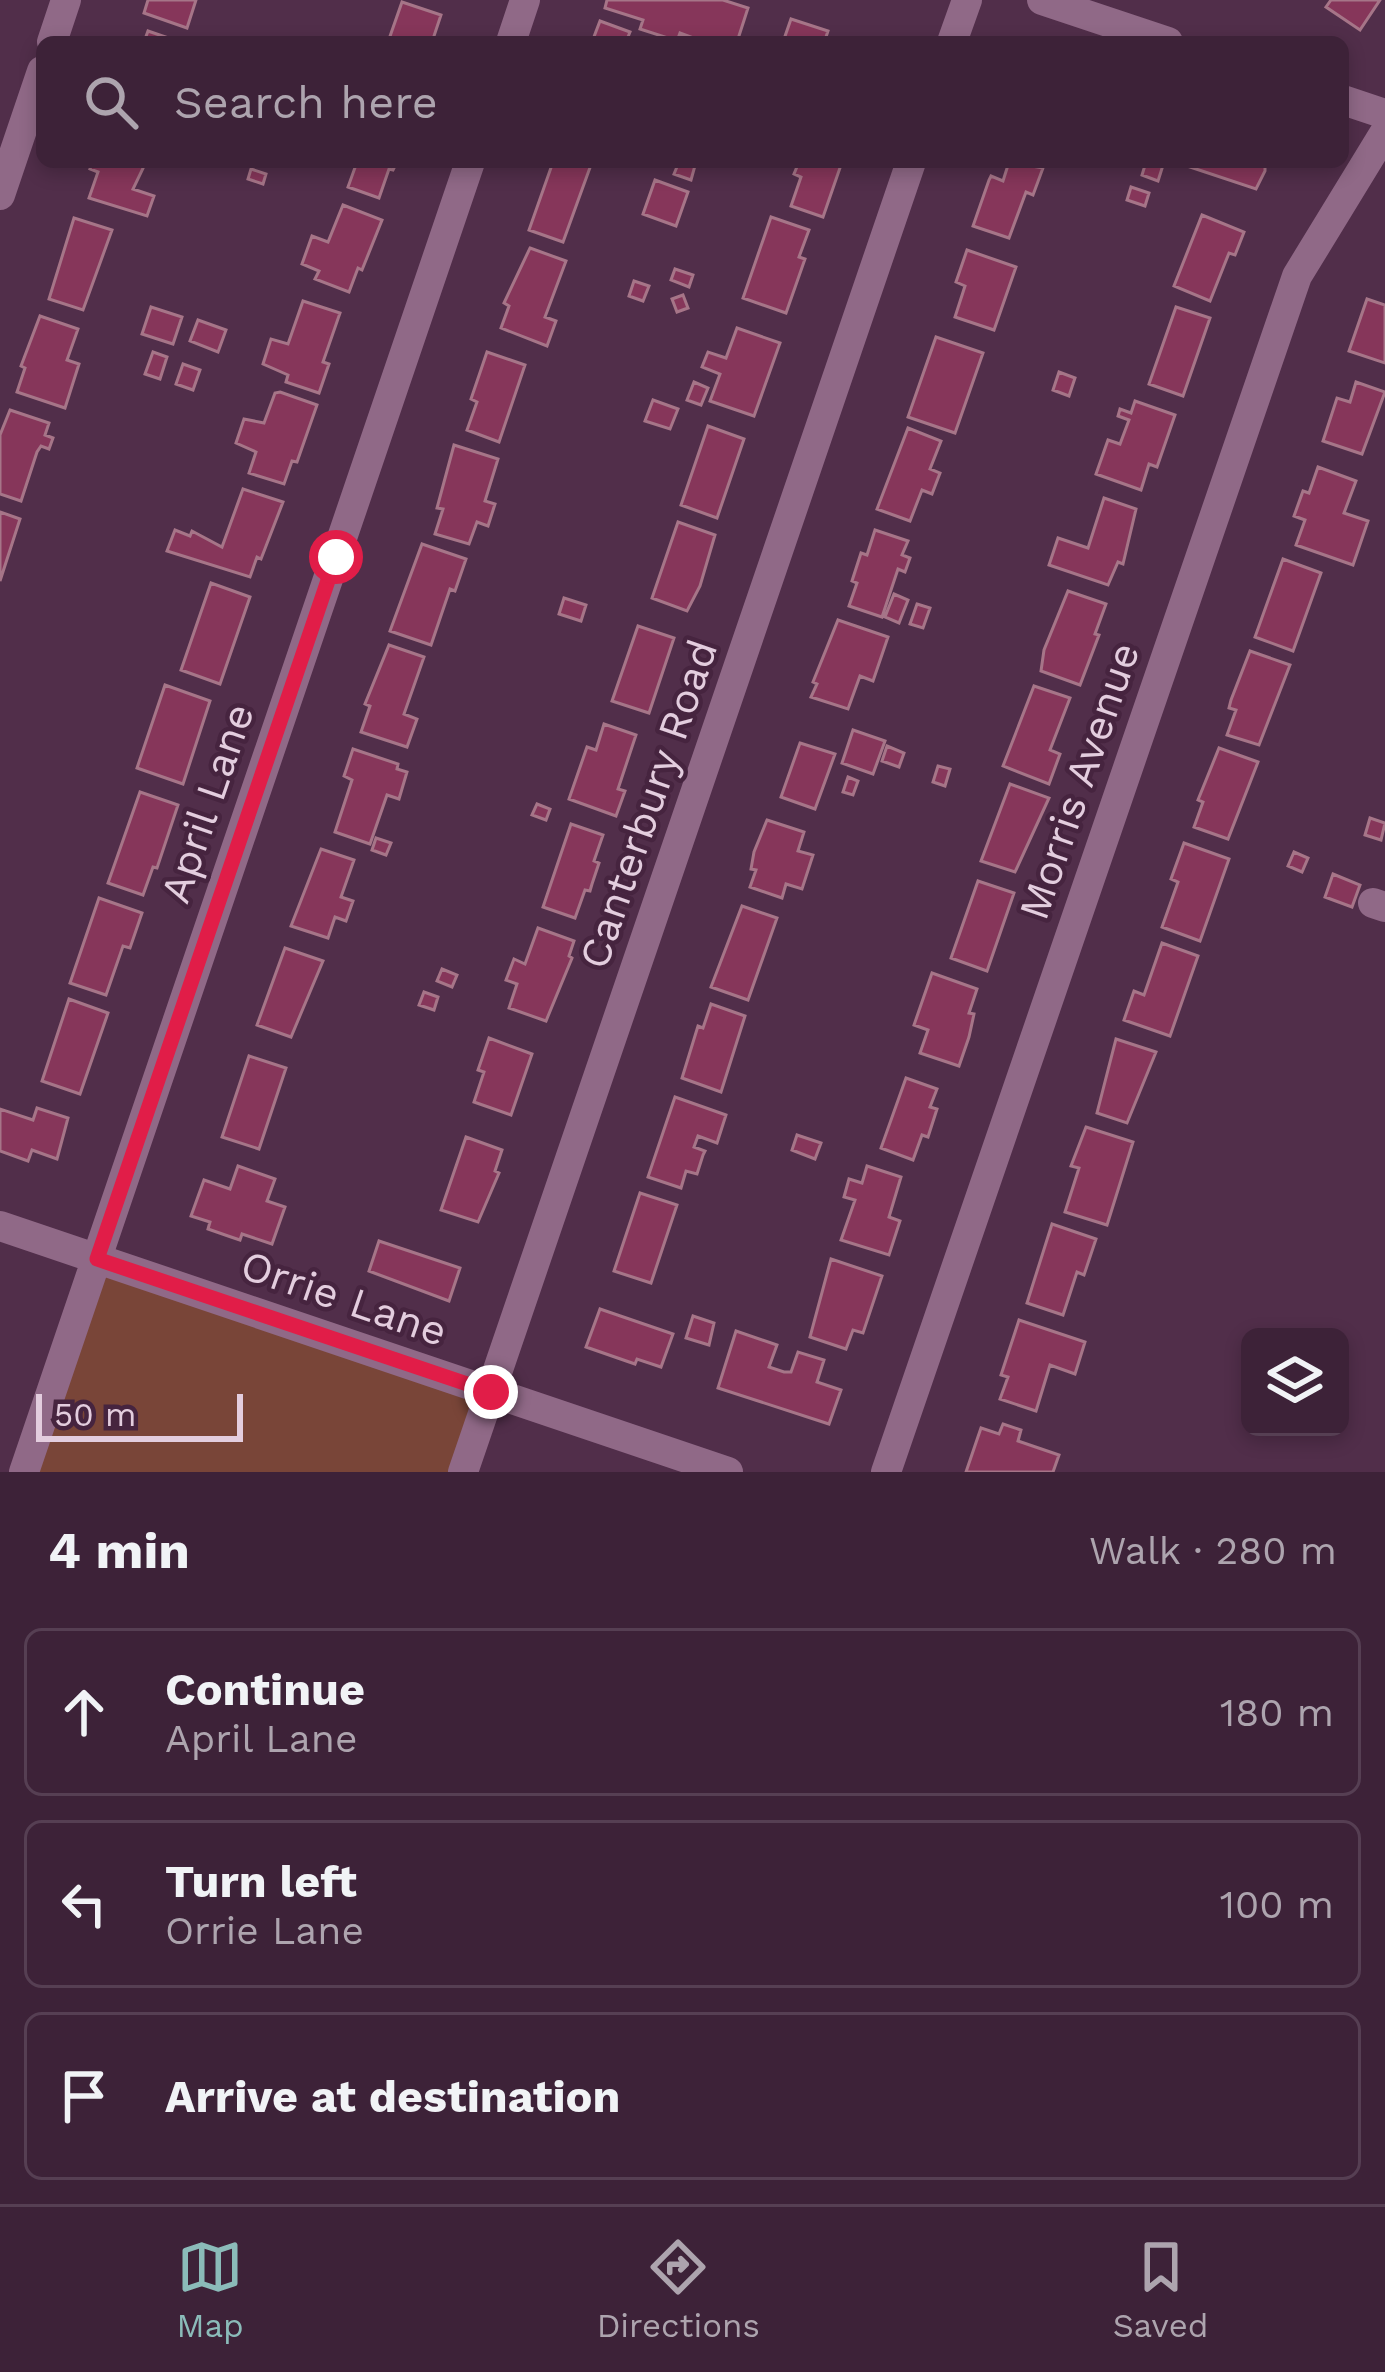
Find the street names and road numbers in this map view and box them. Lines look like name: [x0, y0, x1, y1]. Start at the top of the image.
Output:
street label: Canterbury Road: [569, 633, 727, 975]
street label: Morris Avenue: [1009, 636, 1149, 926]
street label: April Lane: [150, 697, 264, 909]
street label: Orrie Lane: [235, 1240, 453, 1356]

